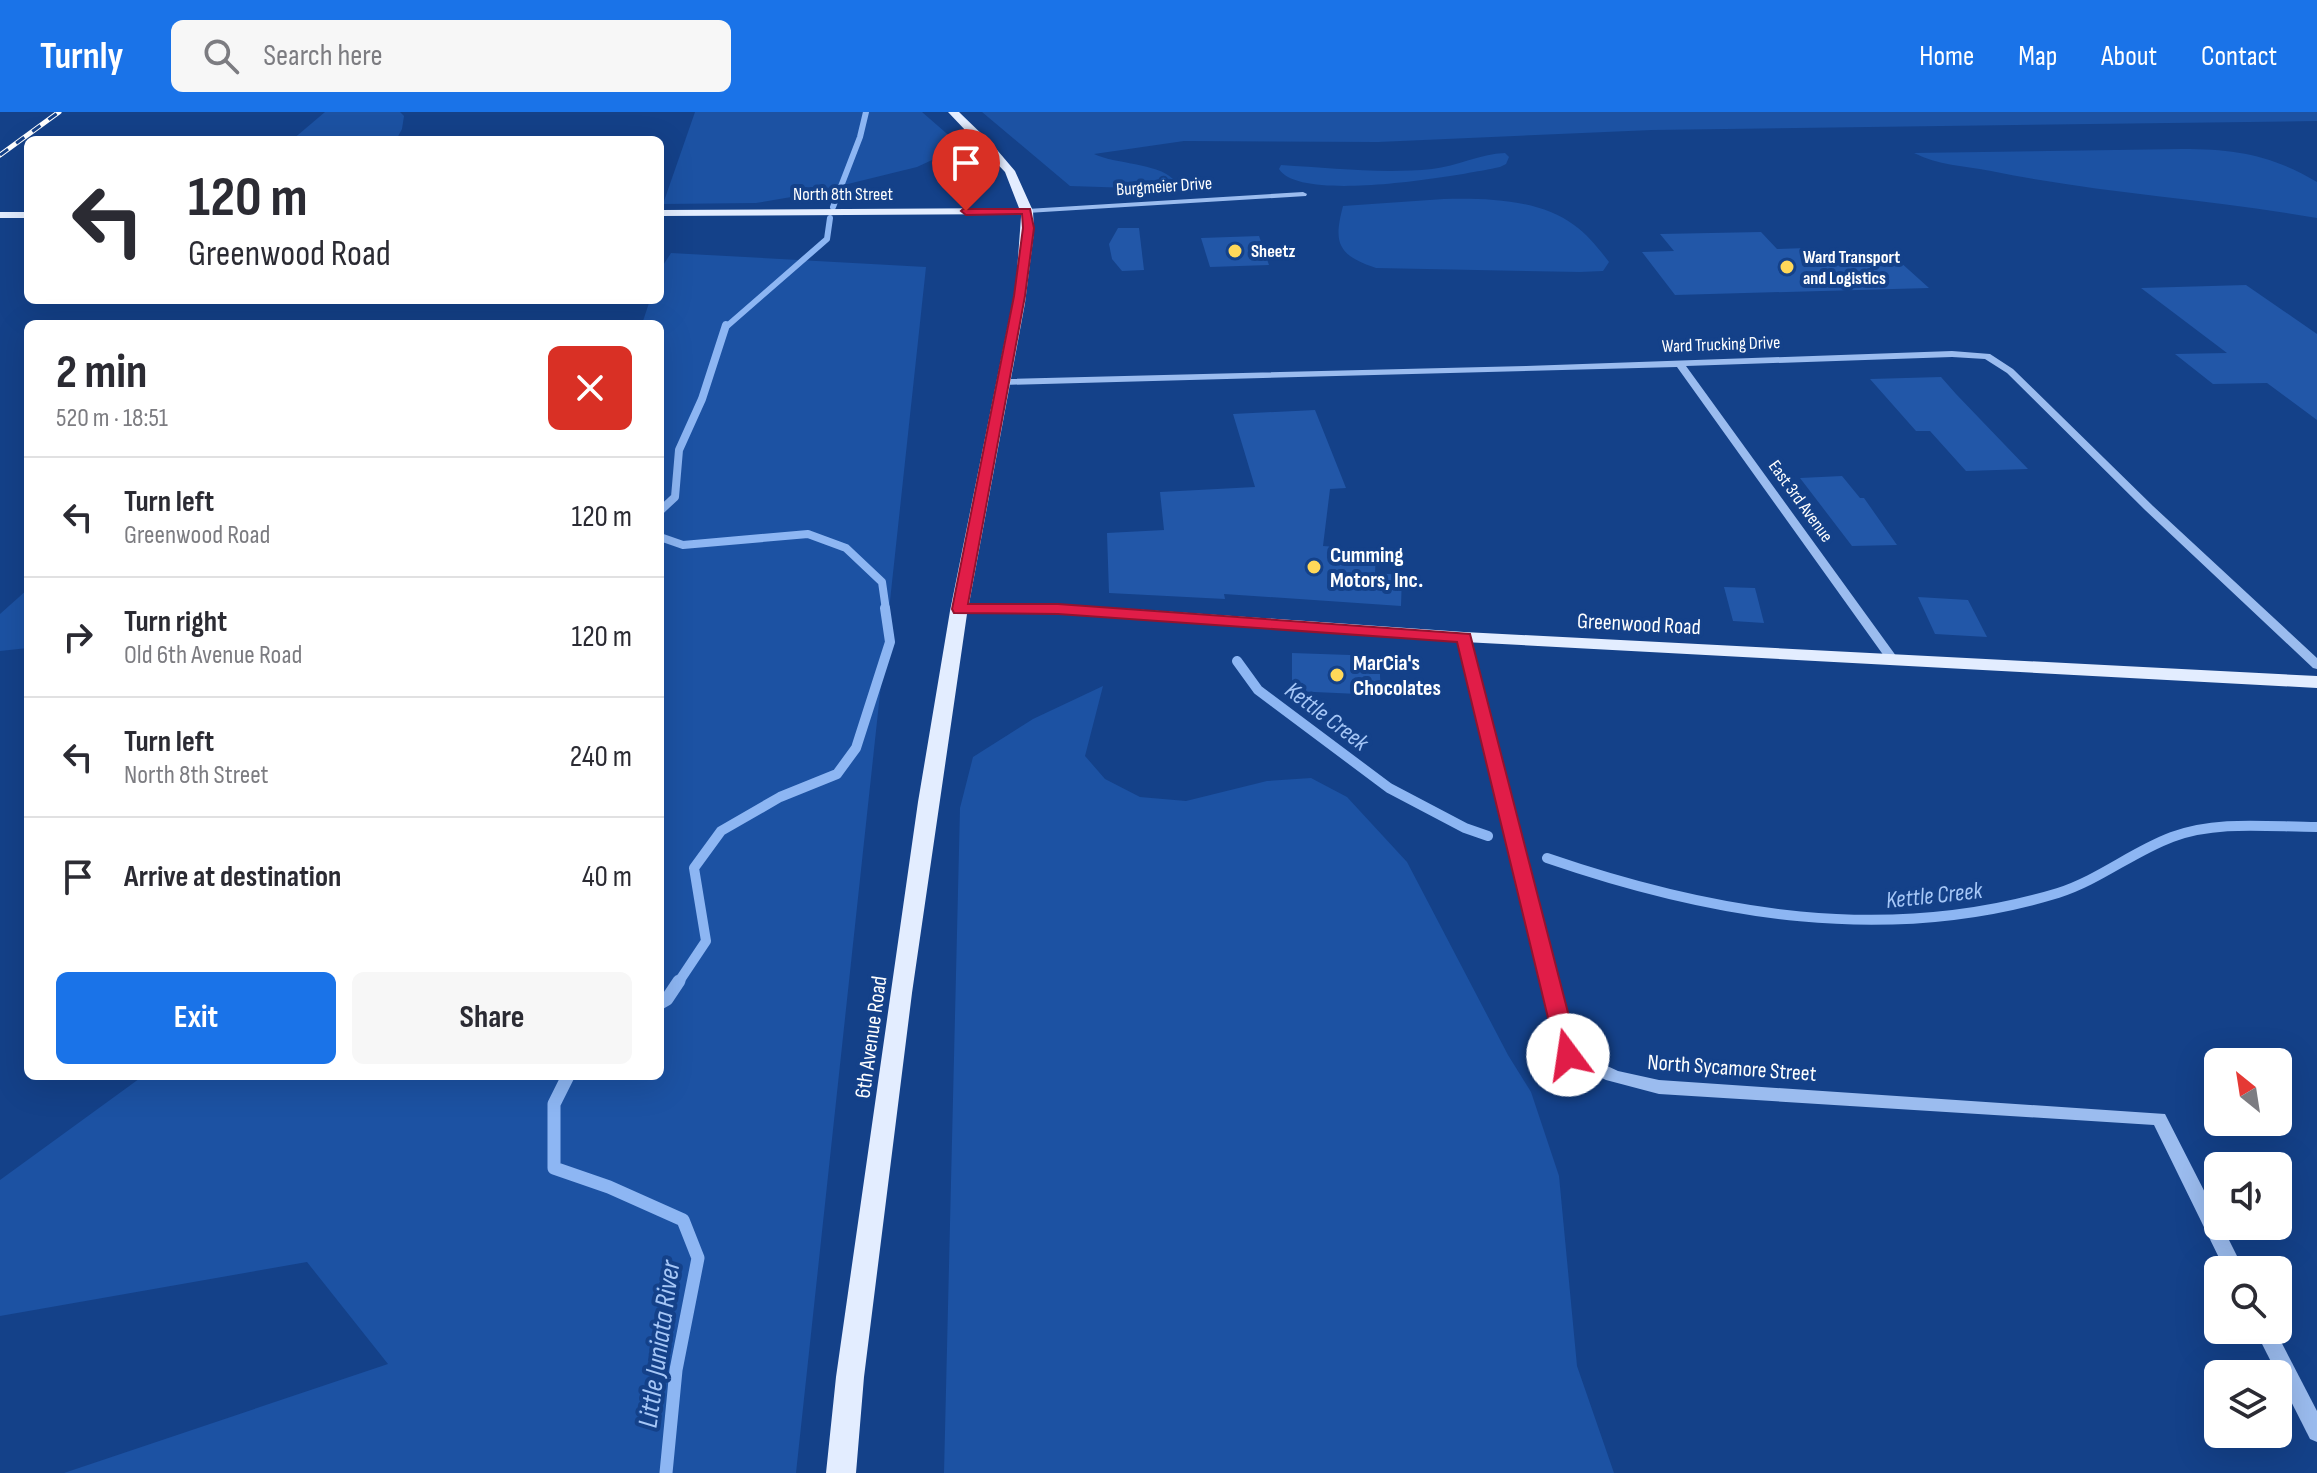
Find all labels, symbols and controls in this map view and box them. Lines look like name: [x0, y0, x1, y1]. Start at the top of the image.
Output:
search box: [171, 20, 731, 92]
text: Turnly: [40, 34, 123, 79]
icon: search: [199, 34, 243, 78]
text: Search here: [263, 38, 383, 74]
text: Home: [1919, 40, 1974, 73]
text: Map: [2018, 40, 2057, 73]
text: About: [2101, 40, 2157, 73]
text: Contact: [2201, 40, 2277, 73]
pin: [932, 129, 1000, 211]
icon: arrive: [944, 141, 988, 185]
text: 120 m: [188, 165, 308, 232]
icon: left: [56, 168, 160, 272]
street label: Burgmeier Drive: [1115, 173, 1213, 200]
street label: North 8th Street: [793, 184, 894, 205]
text: Greenwood Road: [188, 233, 391, 276]
place label: Sheetz: [1251, 241, 1296, 262]
marker: Sheetz: [1226, 242, 1244, 260]
place label: Ward Transport and Logistics: [1803, 247, 1900, 289]
marker: Ward Transport and Logistics: [1778, 258, 1796, 276]
street label: Ward Trucking Drive: [1661, 332, 1781, 357]
text: 2 min: [56, 344, 147, 401]
button: close: [548, 346, 632, 430]
text: 520 m · 18:51: [56, 403, 168, 434]
street label: East 3rd Avenue: [1764, 456, 1837, 546]
text: Turn left: [124, 484, 214, 520]
icon: left: [56, 495, 100, 539]
text: 120 m: [571, 499, 632, 535]
text: Greenwood Road: [124, 520, 270, 551]
place label: Cumming Motors, Inc.: [1330, 542, 1423, 594]
marker: Cumming Motors, Inc.: [1305, 558, 1323, 576]
text: Turn right: [124, 604, 227, 640]
street label: Greenwood Road: [1576, 608, 1702, 641]
icon: right: [56, 615, 100, 659]
text: 120 m: [571, 619, 632, 655]
text: Old 6th Avenue Road: [124, 640, 302, 671]
place label: MarCia's Chocolates: [1353, 650, 1441, 702]
marker: MarCia's Chocolates: [1328, 666, 1346, 684]
water label: Kettle Creek: [1279, 676, 1375, 758]
text: Turn left: [124, 724, 214, 760]
icon: left: [56, 735, 100, 779]
text: 240 m: [570, 739, 632, 775]
text: North 8th Street: [124, 760, 268, 791]
icon: arrive: [56, 855, 100, 899]
text: Arrive at destination: [124, 859, 341, 895]
text: 40 m: [582, 859, 632, 895]
water label: Kettle Creek: [1884, 876, 1985, 915]
button: Exit: [56, 972, 336, 1064]
button: Share: [352, 972, 632, 1064]
street label: 6th Avenue Road: [850, 974, 893, 1100]
position arrow: [1526, 1013, 1610, 1097]
north arrow: [2204, 1048, 2292, 1136]
map controls: [2204, 1048, 2292, 1448]
street label: North Sycamore Street: [1647, 1049, 1818, 1088]
button: sound: [2204, 1152, 2292, 1240]
button: search: [2204, 1256, 2292, 1344]
water label: Little Juniata River: [631, 1257, 688, 1430]
button: layers: [2204, 1360, 2292, 1448]

